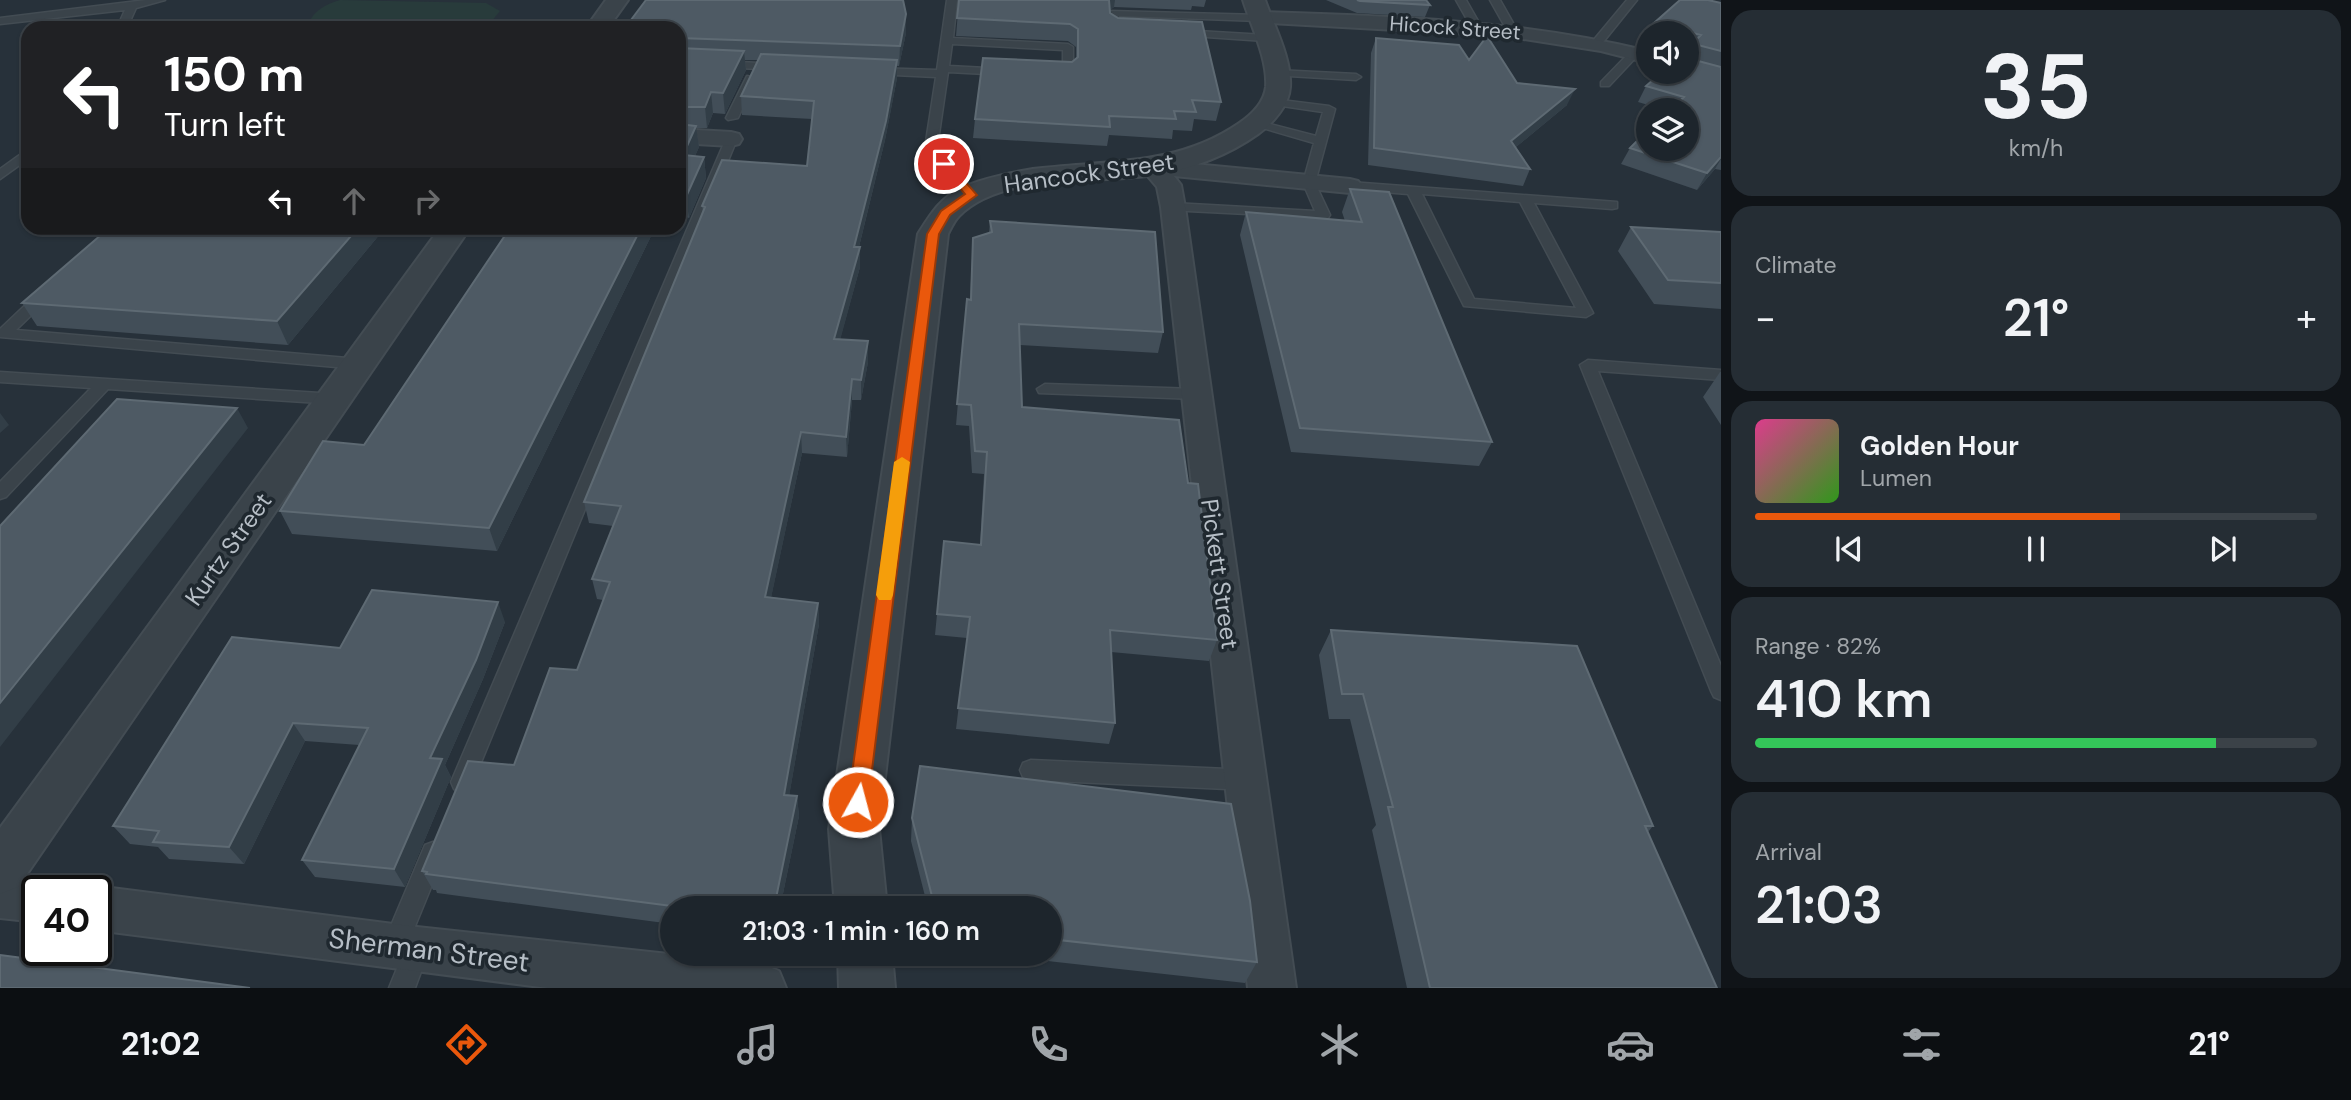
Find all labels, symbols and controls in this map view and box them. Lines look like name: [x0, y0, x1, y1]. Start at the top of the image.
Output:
street label: Hicock Street: [1388, 9, 1522, 47]
map controls: [1636, 21, 1699, 161]
button: sound: [1636, 21, 1699, 84]
text: 35: [1980, 28, 2092, 146]
text: 150 m: [164, 42, 304, 106]
icon: left: [49, 49, 140, 140]
button: layers: [1636, 98, 1699, 161]
text: Turn left: [164, 104, 286, 146]
text: km/h: [2009, 133, 2063, 163]
pin: [914, 134, 974, 194]
icon: arrive: [925, 145, 963, 183]
street label: Hancock Street: [1002, 146, 1176, 200]
icon: left: [262, 182, 300, 220]
icon: ahead: [335, 182, 373, 220]
icon: right: [408, 182, 446, 220]
text: Climate: [1755, 250, 1837, 280]
text: 21°: [2003, 284, 2069, 352]
text: −: [1755, 293, 1776, 343]
text: +: [2296, 293, 2317, 343]
text: Golden Hour: [1860, 429, 2019, 463]
text: Lumen: [1860, 463, 1932, 493]
street label: Kurtz Street: [178, 486, 278, 612]
street label: Pickett Street: [1194, 497, 1246, 651]
icon: previous: [1830, 530, 1868, 568]
icon: pause: [2017, 530, 2055, 568]
icon: next: [2204, 530, 2242, 568]
text: Range · 82%: [1755, 631, 1881, 661]
text: 410 km: [1755, 665, 1932, 733]
position arrow: [821, 765, 895, 839]
text: Arrival: [1755, 837, 1822, 867]
text: 21:03: [1755, 871, 1883, 939]
speed limit sign: 40: [21, 875, 112, 966]
text: 21:03 · 1 min · 160 m: [742, 914, 980, 948]
street label: Sherman Street: [327, 919, 531, 981]
icon: directions: [442, 1020, 491, 1069]
icon: music: [733, 1020, 782, 1069]
icon: phone: [1024, 1020, 1073, 1069]
icon: climate: [1315, 1020, 1364, 1069]
icon: car: [1606, 1020, 1655, 1069]
icon: filters: [1897, 1020, 1946, 1069]
text: 21:02: [121, 1023, 200, 1065]
text: 21°: [2188, 1023, 2230, 1065]

